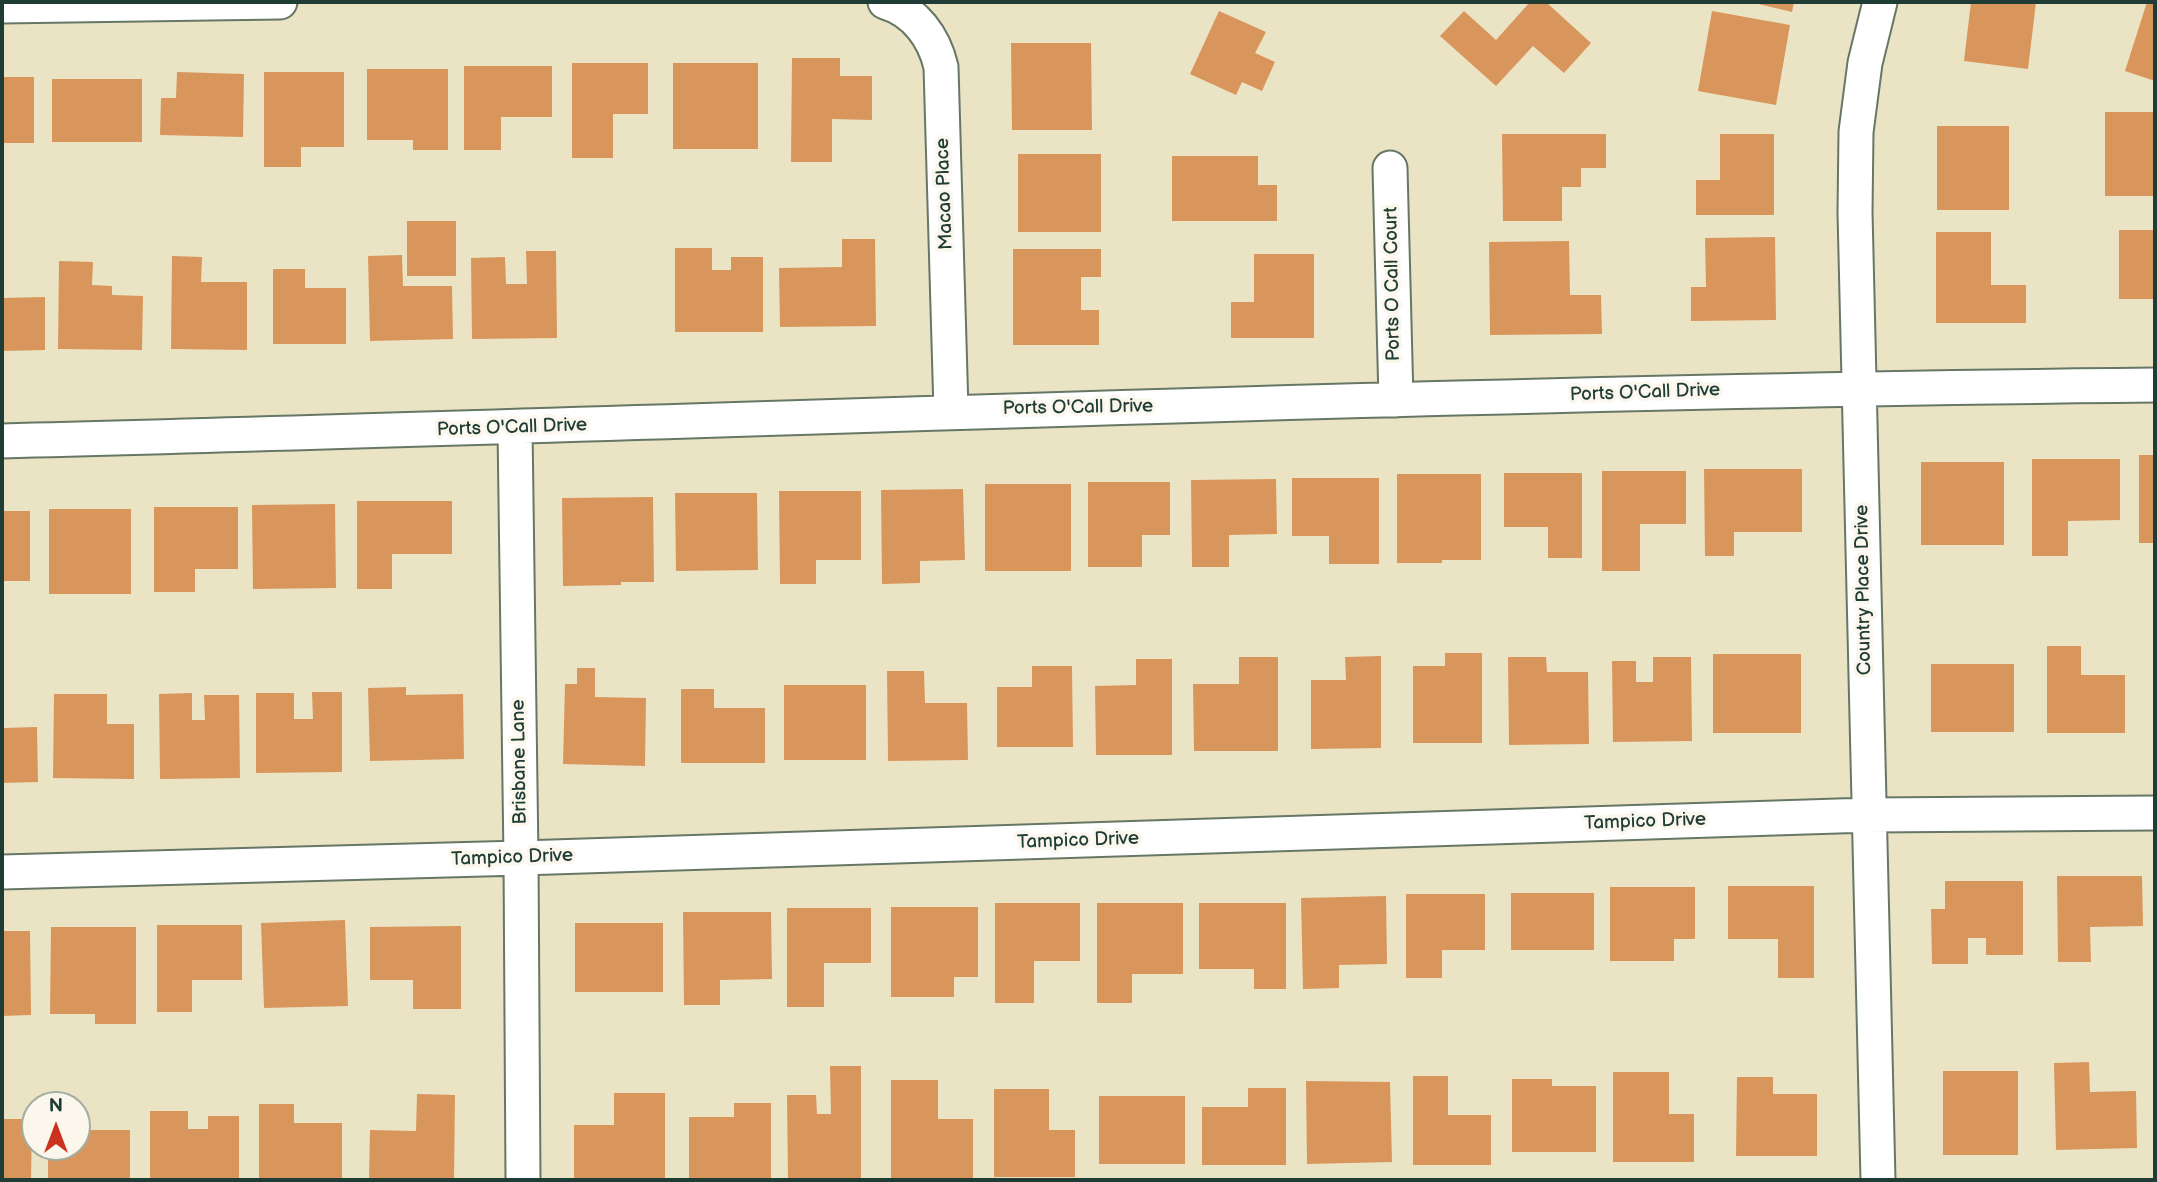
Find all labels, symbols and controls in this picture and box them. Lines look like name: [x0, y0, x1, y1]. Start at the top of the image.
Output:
street label: Macao Place: [932, 138, 958, 250]
street label: Ports O Call Court: [1380, 207, 1406, 361]
street label: Ports O'Call Drive: [1569, 379, 1721, 407]
street label: Ports O'Call Drive: [1003, 395, 1153, 421]
street label: Ports O'Call Drive: [436, 414, 588, 442]
street label: Country Place Drive: [1851, 504, 1877, 676]
street label: Brisbane Lane: [508, 699, 532, 825]
street label: Tampico Drive: [1584, 808, 1706, 836]
street label: Tampico Drive: [1017, 827, 1139, 855]
street label: Tampico Drive: [451, 844, 573, 872]
north arrow: [21, 1091, 91, 1161]
text: N: [49, 1095, 63, 1118]

